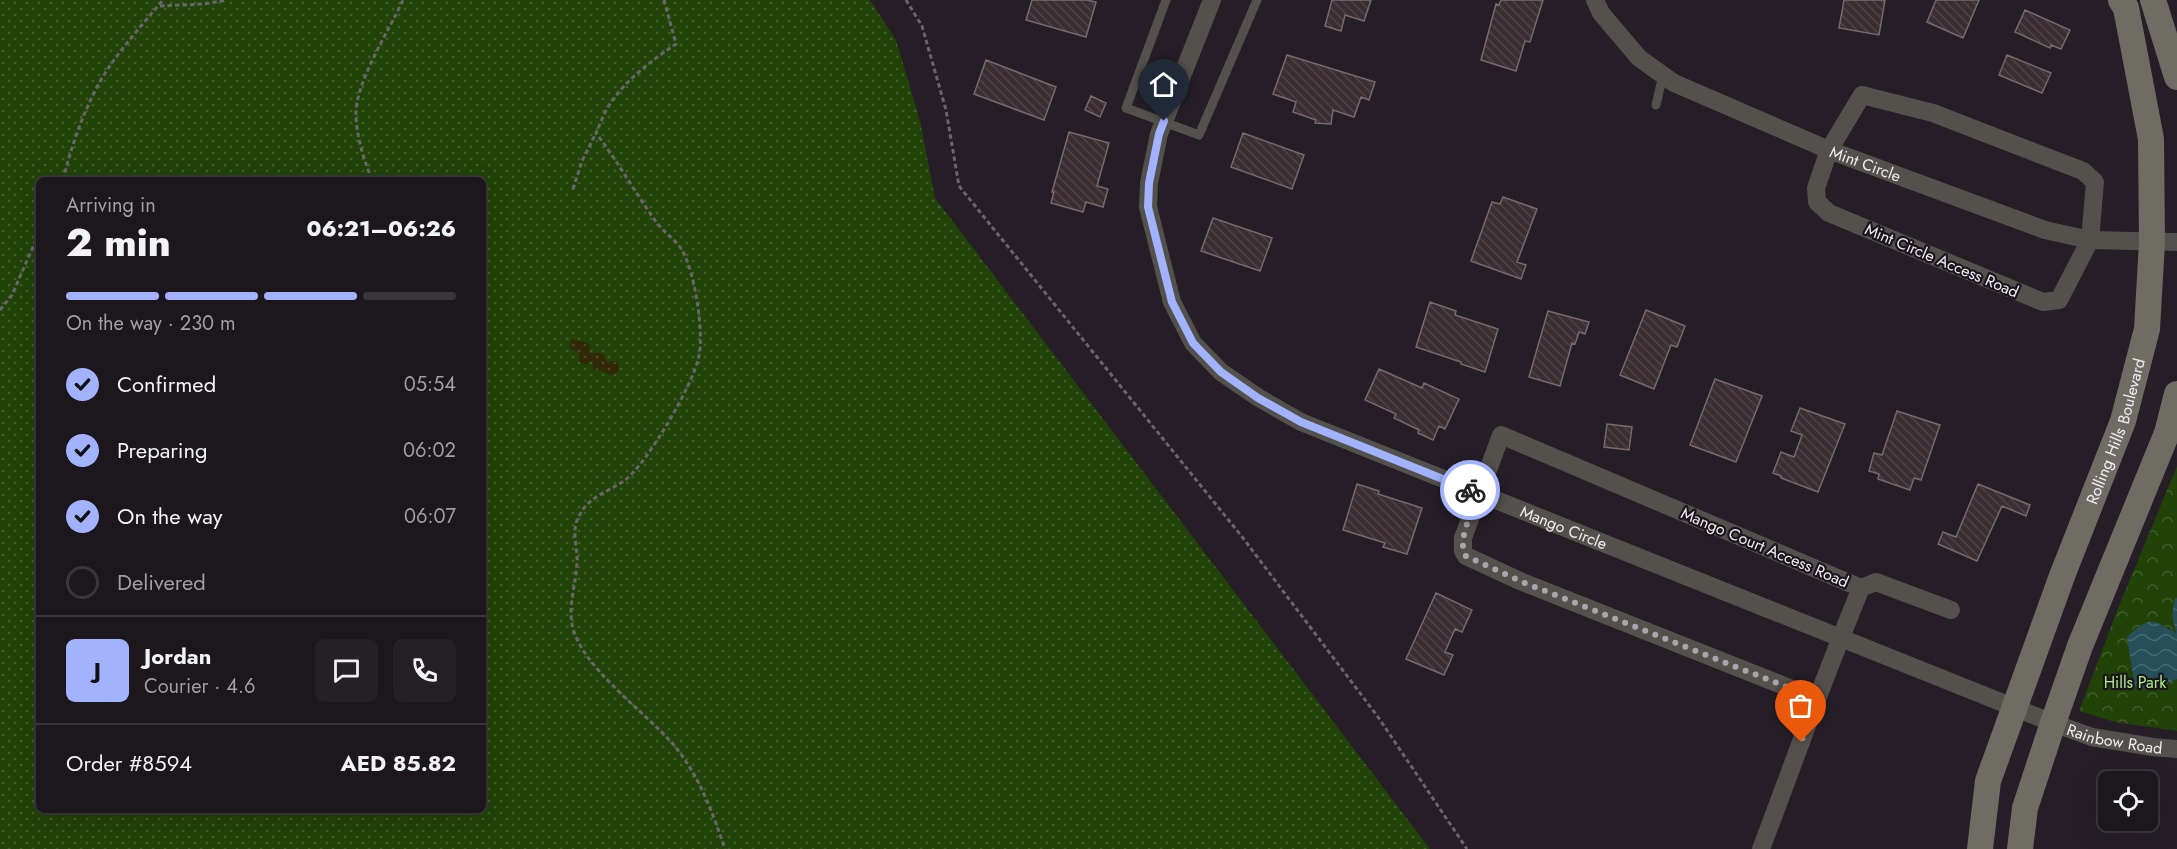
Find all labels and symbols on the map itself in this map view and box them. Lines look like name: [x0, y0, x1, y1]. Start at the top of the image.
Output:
pin: [1138, 59, 1189, 121]
street label: Mint Circle: [1827, 140, 1904, 188]
street label: Mint Circle Access Road: [1861, 218, 2022, 303]
street label: Rolling Hills Boulevard: [2080, 356, 2151, 508]
courier: [1440, 460, 1500, 520]
street label: Mango Circle: [1517, 500, 1610, 555]
street label: Mango Court Access Road: [1677, 502, 1852, 593]
park label: Hills Park: [2104, 671, 2167, 694]
pin: [1775, 680, 1826, 742]
street label: Rainbow Road: [2064, 718, 2163, 760]

